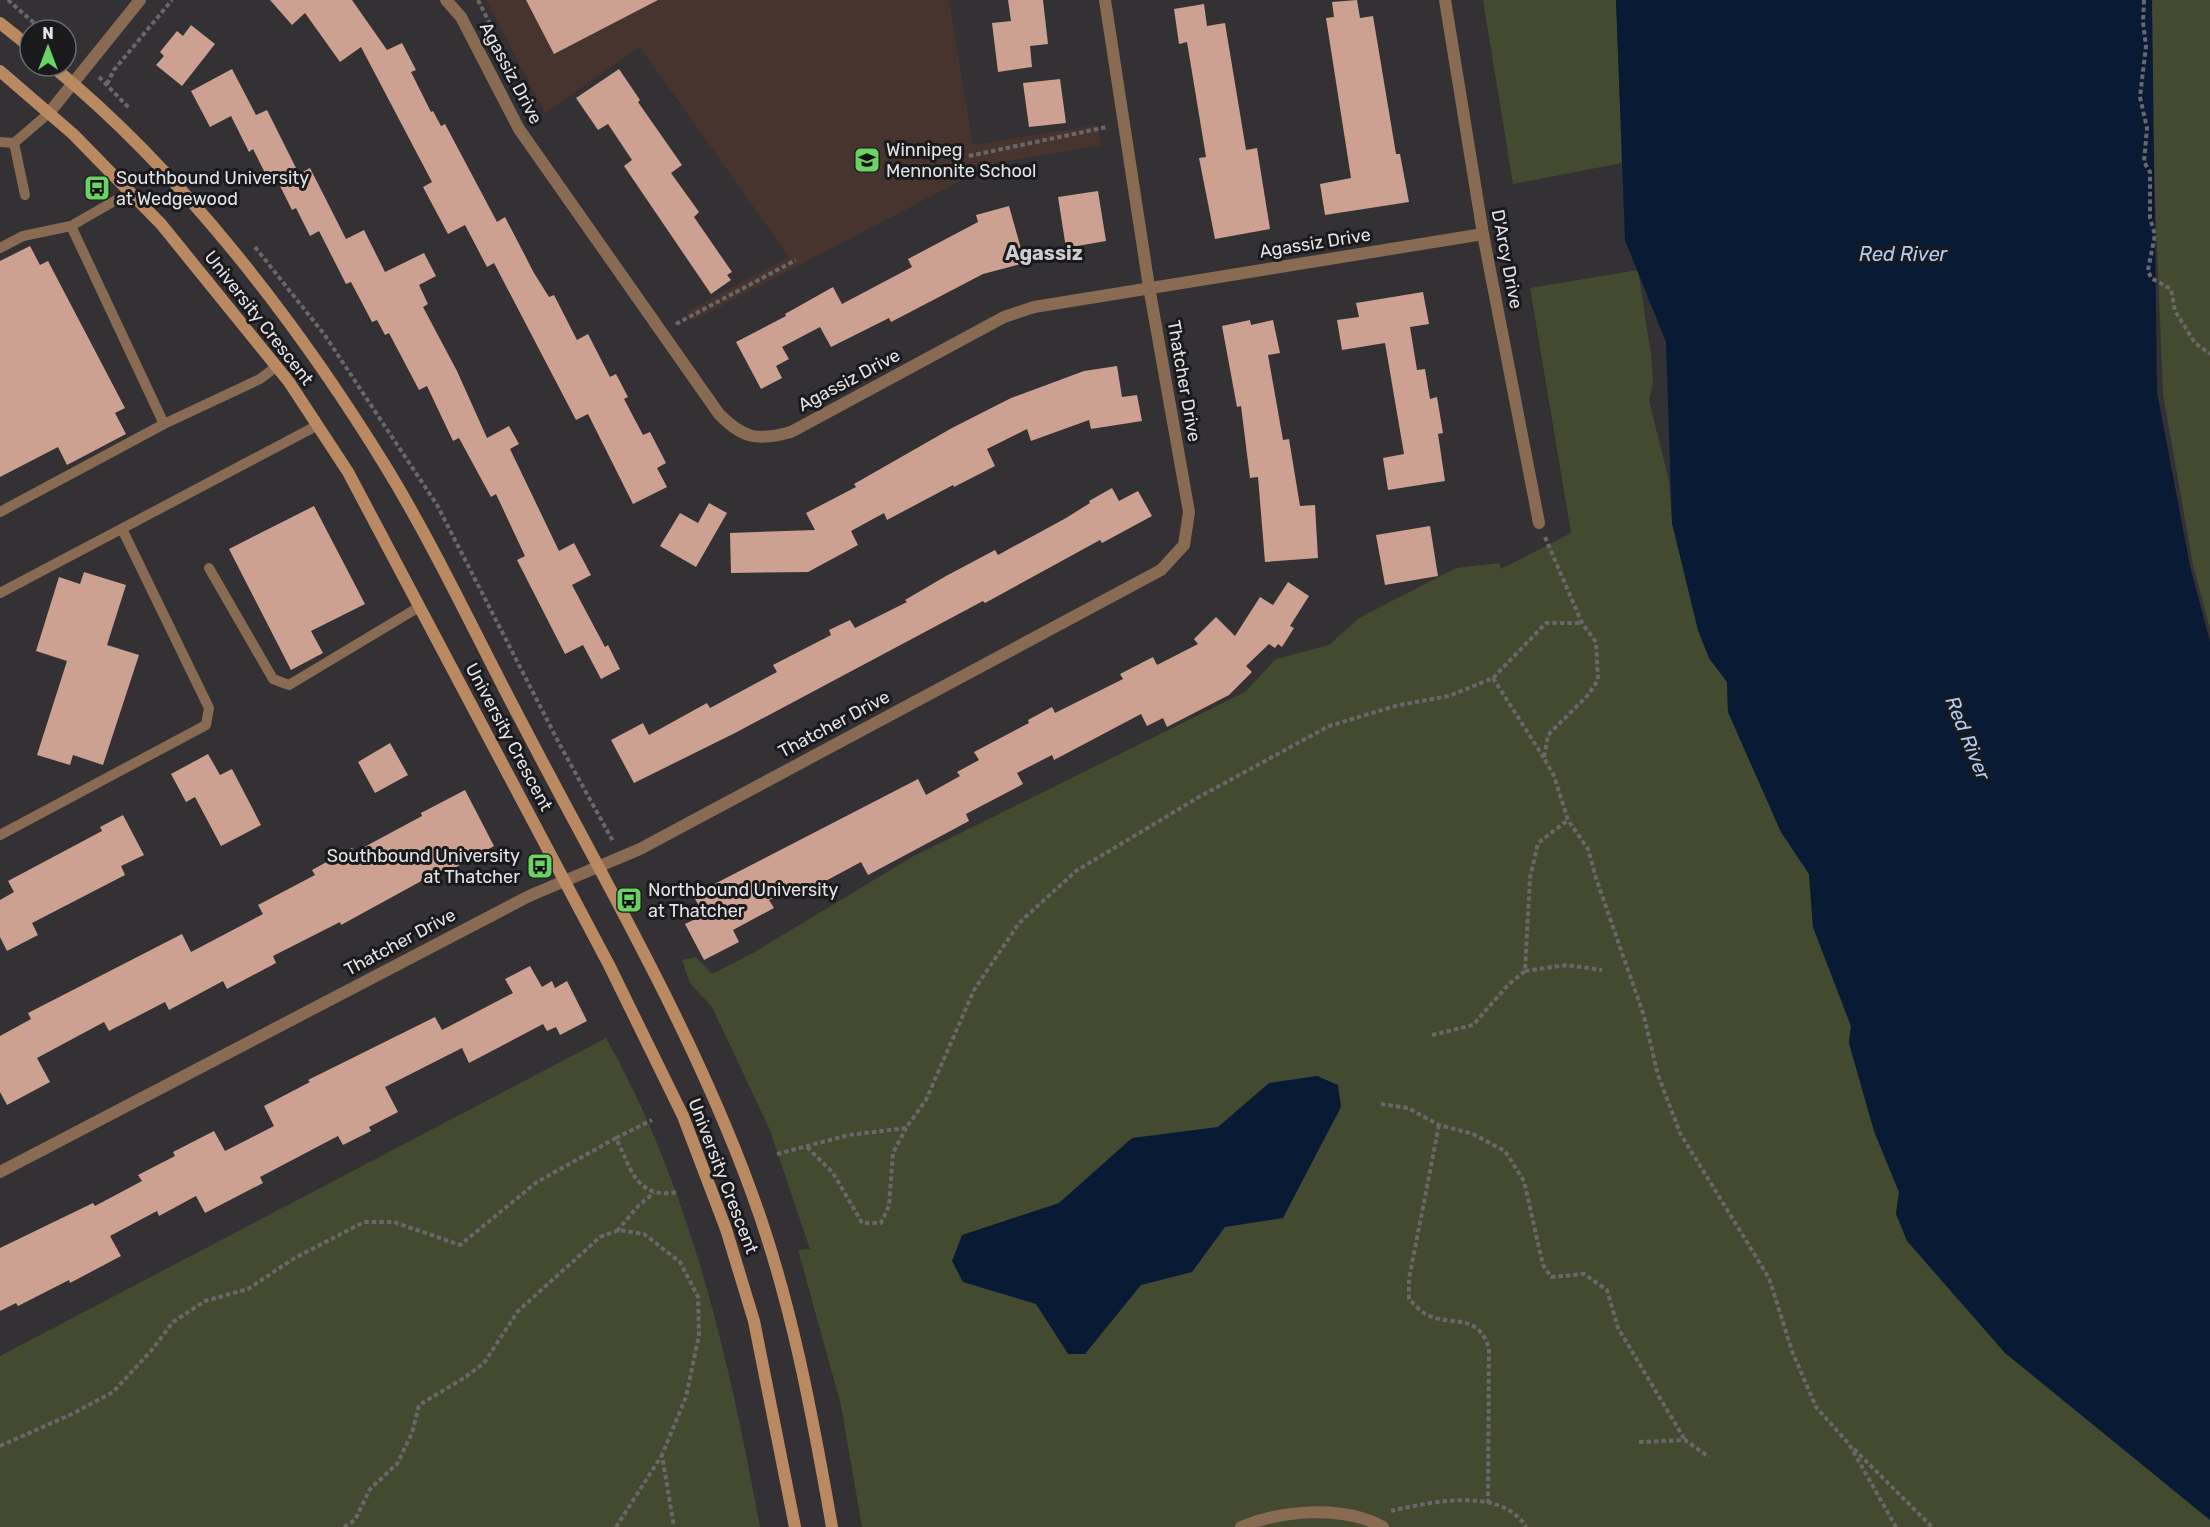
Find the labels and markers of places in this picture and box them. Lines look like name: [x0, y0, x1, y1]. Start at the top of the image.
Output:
place label: Winnipeg Mennonite School: [886, 139, 1036, 182]
school or university icon: Winnipeg Mennonite School: [852, 145, 882, 175]
place label: Southbound University at Wedgewood: [116, 167, 309, 210]
bus stop icon: Southbound University at Wedgewood: [82, 173, 112, 203]
place label: Southbound University at Thatcher: [327, 845, 520, 888]
bus stop icon: Southbound University at Thatcher: [525, 851, 555, 881]
place label: Northbound University at Thatcher: [648, 879, 839, 922]
bus stop icon: Northbound University at Thatcher: [614, 885, 644, 915]

